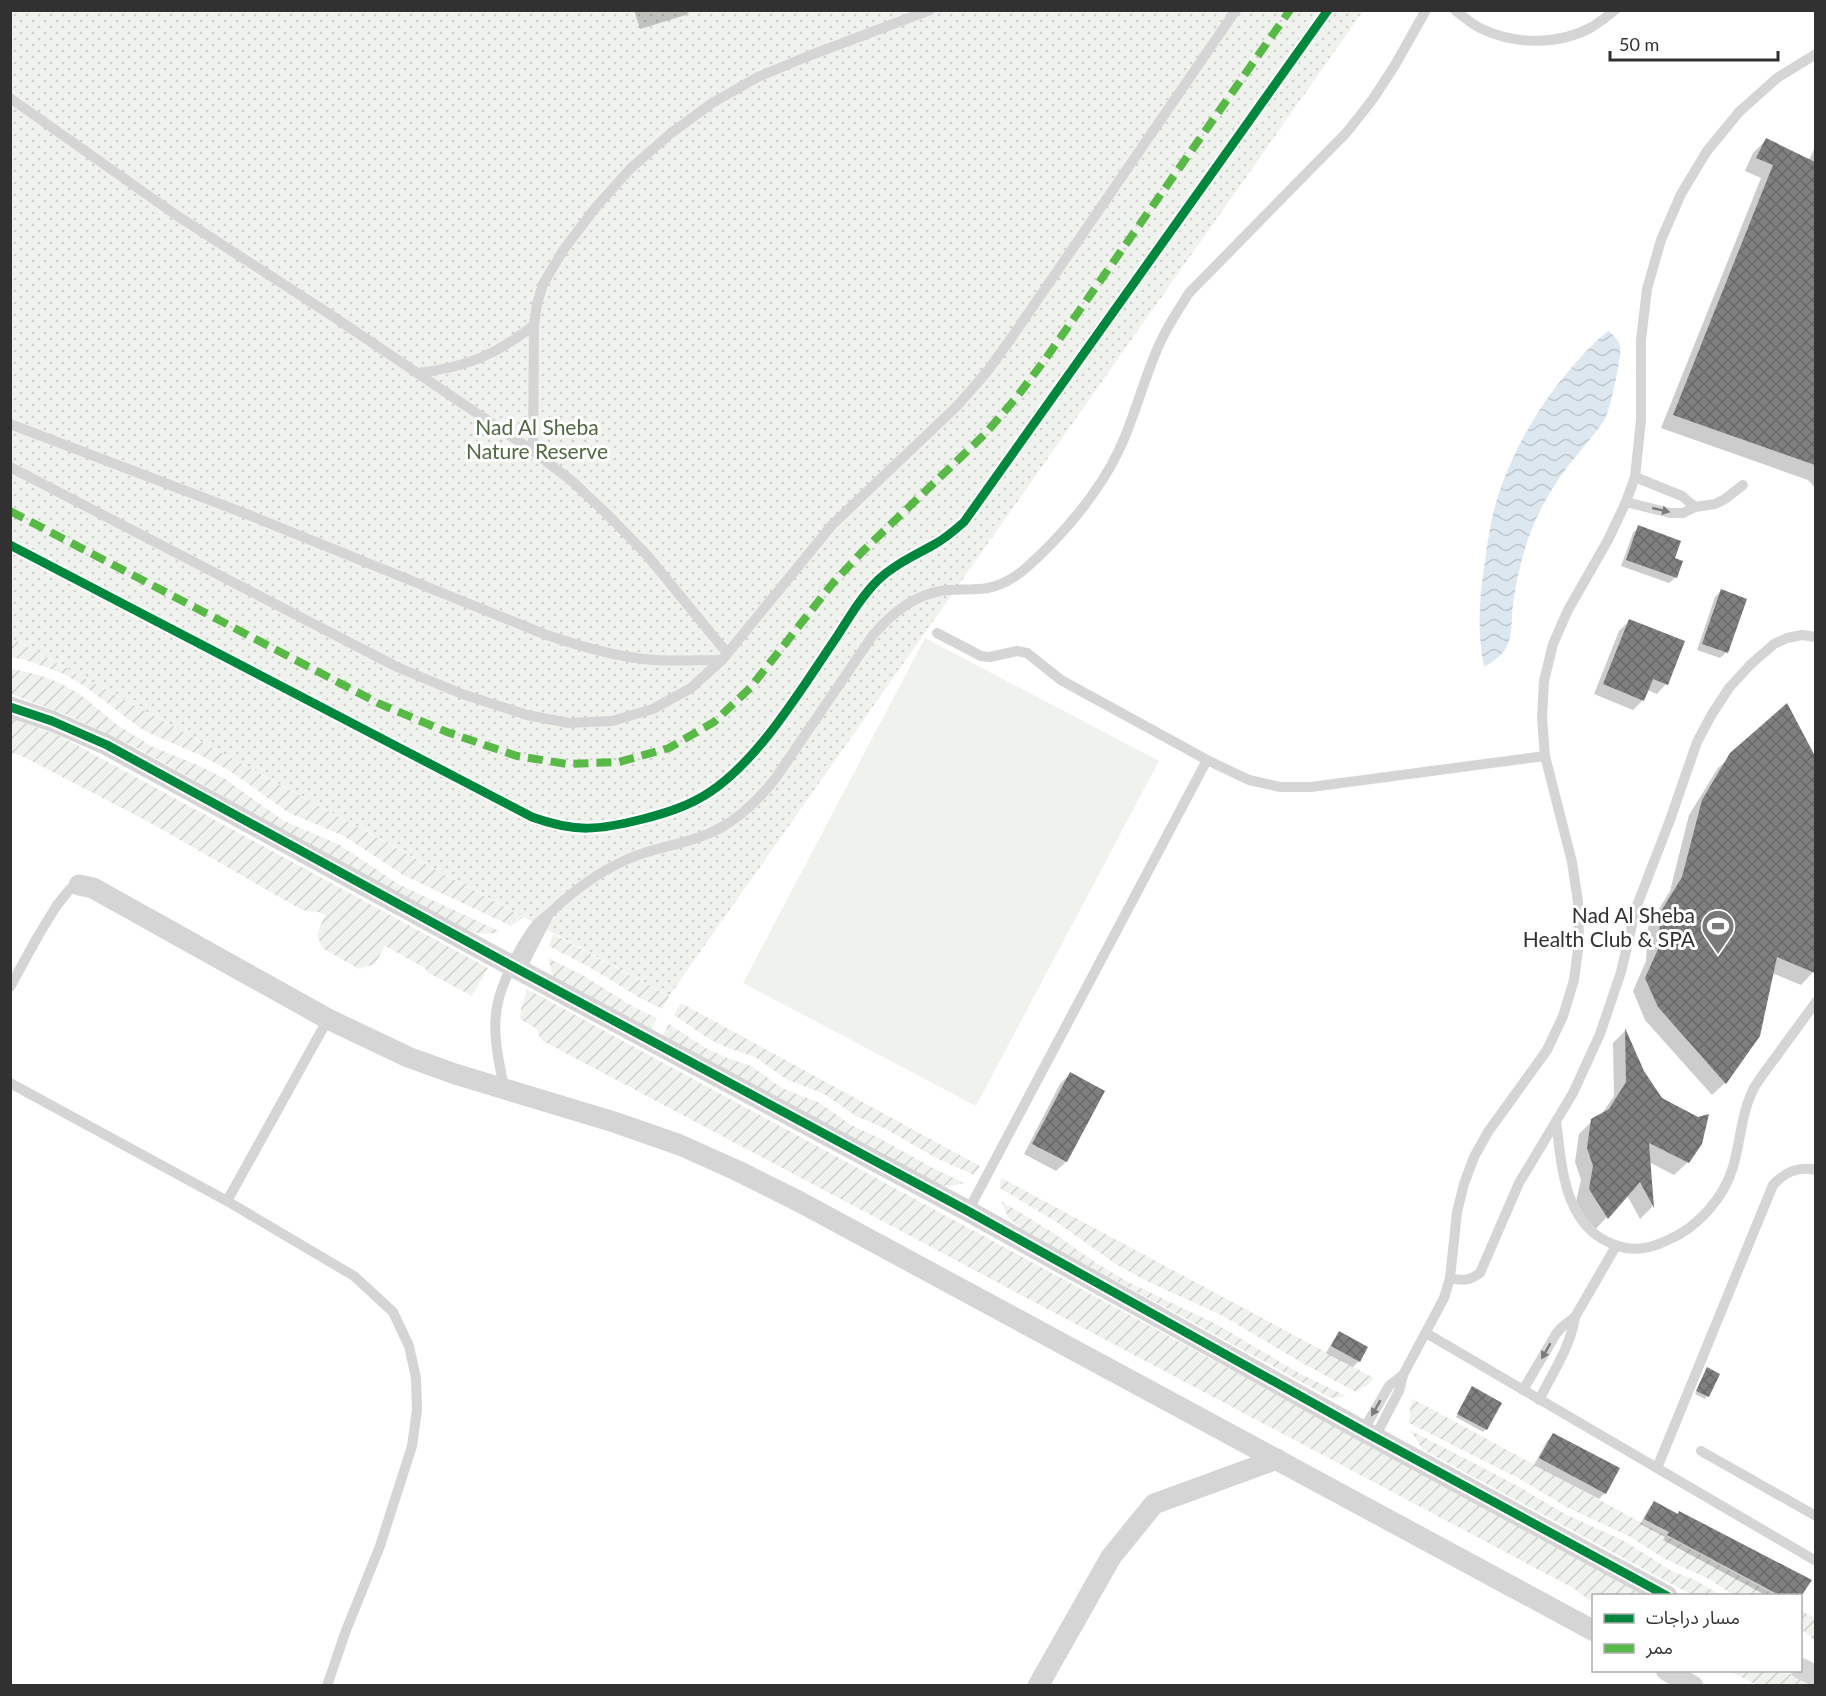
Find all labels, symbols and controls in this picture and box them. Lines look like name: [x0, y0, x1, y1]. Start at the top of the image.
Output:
scale bar: [1610, 24, 1778, 62]
text: 50 m: [1619, 33, 1659, 55]
park label: Nad Al Sheba Nature Reserve: [466, 414, 608, 463]
one-way arrow: [1652, 506, 1670, 516]
place label: Nad Al Sheba Health Club & SPA: [1523, 902, 1696, 951]
sports icon: Nad Al Sheba Health Club & SPA: [1700, 908, 1736, 955]
one-way arrow: [1541, 1343, 1551, 1360]
one-way arrow: [1371, 1400, 1381, 1417]
legend: [1592, 1594, 1802, 1672]
text: مسار دراجات: [1646, 1606, 1740, 1629]
text: ممر: [1645, 1636, 1673, 1659]

